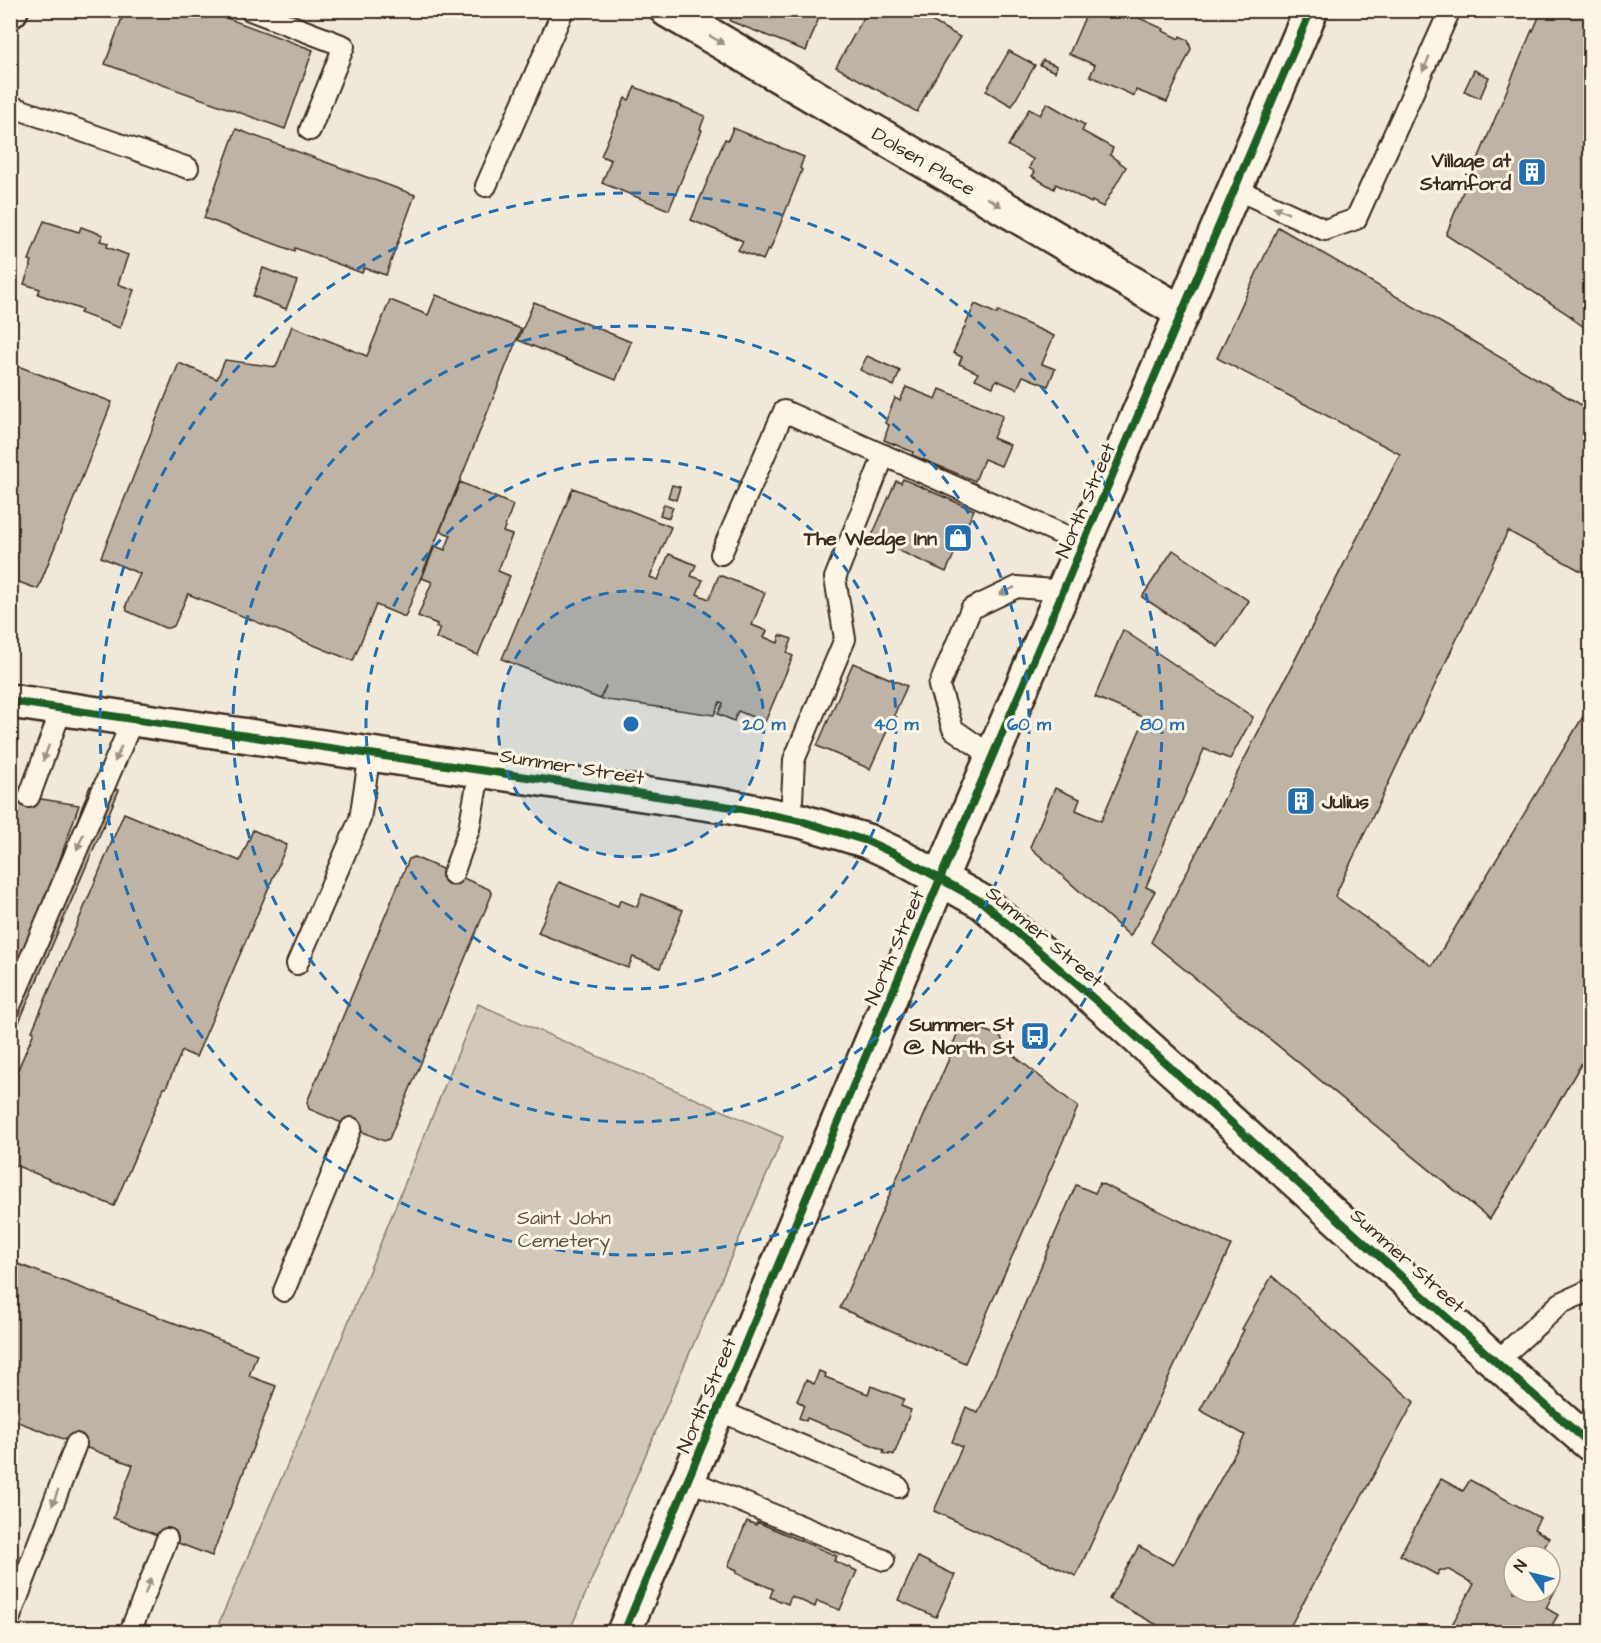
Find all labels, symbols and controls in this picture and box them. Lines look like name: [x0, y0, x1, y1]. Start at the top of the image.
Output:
one-way arrow: [709, 35, 725, 46]
one-way arrow: [1421, 55, 1431, 73]
street label: Dolsen Place: [866, 120, 981, 203]
place label: Village at Stamford: [1419, 147, 1512, 198]
building icon: Village at Stamford: [1516, 156, 1548, 188]
one-way arrow: [986, 197, 1002, 208]
one-way arrow: [1272, 205, 1289, 214]
street label: North Street: [1049, 439, 1123, 562]
shop icon: The Wedge Inn: [942, 522, 974, 554]
place label: The Wedge Inn: [803, 525, 937, 554]
one-way arrow: [998, 586, 1016, 596]
text: 20 m: [742, 712, 786, 737]
text: 40 m: [874, 712, 919, 737]
text: 60 m: [1007, 712, 1052, 737]
text: 80 m: [1140, 712, 1185, 737]
centre of rings: [621, 714, 641, 734]
street label: Summer Street: [498, 742, 646, 792]
one-way arrow: [40, 744, 50, 762]
one-way arrow: [113, 745, 123, 763]
building icon: Julius: [1285, 785, 1317, 817]
place label: Julius: [1321, 788, 1369, 816]
one-way arrow: [75, 833, 84, 851]
street label: Summer Street: [980, 879, 1109, 994]
street label: North Street: [858, 886, 932, 1009]
place label: Summer St @ North St: [903, 1011, 1015, 1062]
bus stop icon: Summer St @ North St: [1019, 1020, 1051, 1052]
street label: Summer Street: [1344, 1202, 1471, 1320]
park label: Saint John Cemetery: [517, 1204, 611, 1256]
street label: North Street: [670, 1334, 744, 1457]
one-way arrow: [50, 1490, 60, 1508]
north arrow: [1502, 1544, 1562, 1604]
text: N: [1509, 1556, 1532, 1576]
one-way arrow: [143, 1576, 153, 1594]

